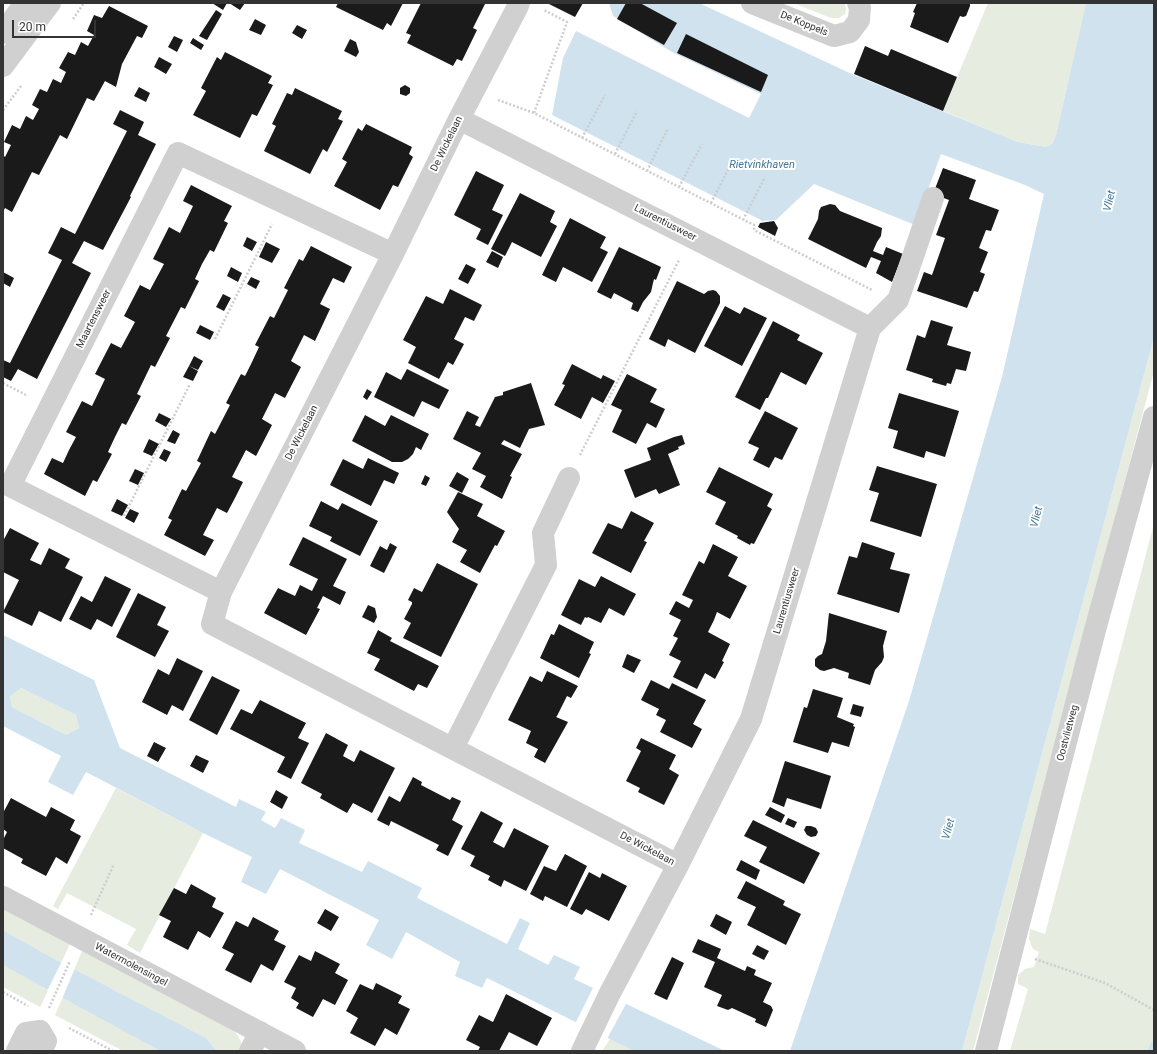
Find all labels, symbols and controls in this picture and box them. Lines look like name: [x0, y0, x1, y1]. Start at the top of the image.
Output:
street label: De Koppels: [778, 9, 830, 39]
scale bar: [14, 12, 98, 38]
text: 20 m: [19, 20, 46, 34]
street label: De Wickelaan: [428, 114, 466, 174]
water label: Rietvinkhaven: [729, 158, 795, 172]
water label: Vliet: [1101, 189, 1119, 213]
street label: Laurentiusweer: [632, 202, 698, 244]
street label: Maartensweer: [74, 288, 114, 350]
street label: De Wickelaan: [283, 404, 321, 462]
water label: Vliet: [1028, 505, 1046, 529]
street label: Laurentiusweer: [771, 567, 803, 635]
street label: Oostvlietweg: [1055, 704, 1081, 762]
water label: Vliet: [940, 817, 958, 841]
street label: De Wickelaan: [618, 830, 676, 868]
street label: Watermolensingel: [93, 941, 169, 989]

